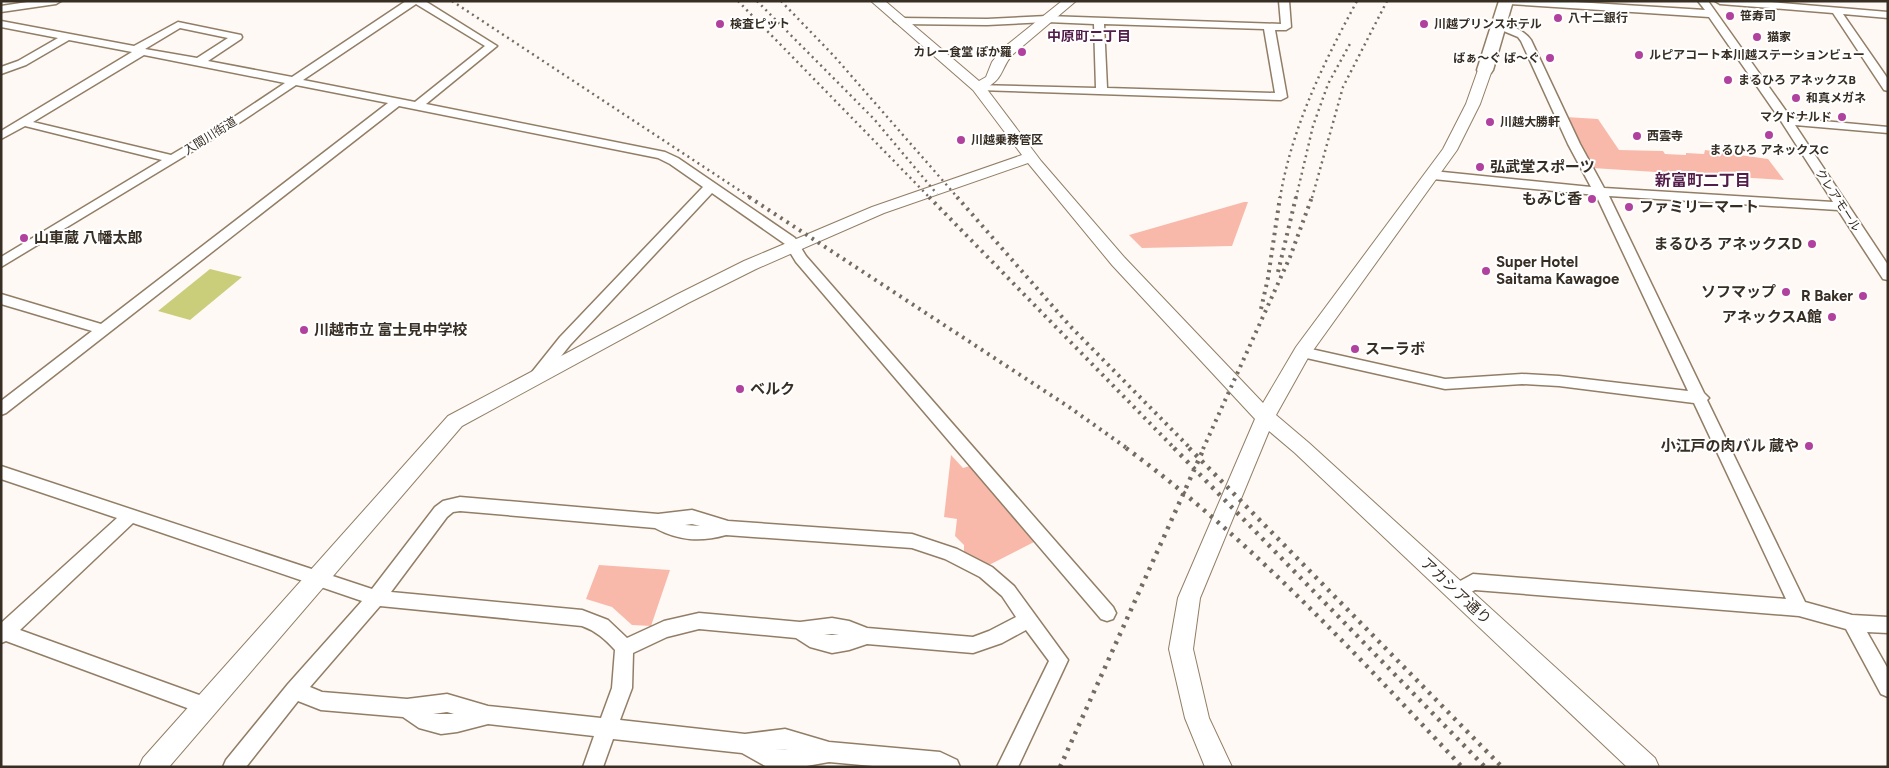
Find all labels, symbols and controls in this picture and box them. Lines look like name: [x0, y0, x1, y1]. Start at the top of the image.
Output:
place label: 笹寿司: [1740, 9, 1776, 23]
marker: 笹寿司: [1724, 10, 1736, 22]
place label: 八十二銀行: [1568, 11, 1628, 25]
marker: 八十二銀行: [1552, 12, 1564, 24]
place label: 検査ピット: [730, 17, 790, 31]
place label: 川越プリンスホテル: [1434, 17, 1542, 31]
marker: 検査ピット: [714, 18, 726, 30]
marker: 川越プリンスホテル: [1418, 18, 1430, 30]
district label: 中原町二丁目: [1047, 28, 1131, 45]
place label: 猫家: [1767, 30, 1791, 44]
marker: 猫家: [1751, 31, 1763, 43]
place label: カレー食堂 ぽか羅: [913, 45, 1012, 59]
marker: カレー食堂 ぽか羅: [1016, 46, 1028, 58]
place label: ルピアコート本川越ステーションビュー: [1649, 48, 1865, 62]
marker: ルピアコート本川越ステーションビュー: [1633, 49, 1645, 61]
place label: ばぁ〜ぐ ば〜ぐ: [1453, 51, 1540, 65]
marker: ばぁ〜ぐ ば〜ぐ: [1544, 52, 1556, 64]
place label: まるひろ アネックスB: [1738, 73, 1856, 87]
marker: まるひろ アネックスB: [1722, 74, 1734, 86]
place label: 和真メガネ: [1806, 91, 1866, 105]
marker: 和真メガネ: [1790, 92, 1802, 104]
place label: マクドナルド: [1760, 110, 1832, 124]
marker: マクドナルド: [1836, 111, 1848, 123]
street label: 入間川街道: [181, 114, 239, 158]
place label: 川越大勝軒: [1500, 115, 1560, 129]
marker: 川越大勝軒: [1484, 116, 1496, 128]
place label: 西雲寺: [1647, 129, 1683, 143]
marker: まるひろ アネックスC: [1763, 129, 1775, 141]
marker: 西雲寺: [1631, 130, 1643, 142]
place label: 川越乗務管区: [971, 133, 1043, 147]
marker: 川越乗務管区: [955, 134, 967, 146]
place label: まるひろ アネックスC: [1709, 143, 1829, 157]
place label: 弘武堂スポーツ: [1490, 158, 1595, 176]
marker: 弘武堂スポーツ: [1474, 161, 1486, 173]
street label: クレアモール: [1813, 166, 1863, 234]
district label: 新富町二丁目: [1655, 171, 1751, 190]
place label: もみじ香: [1522, 190, 1582, 208]
marker: もみじ香: [1586, 193, 1598, 205]
place label: ファミリーマート: [1639, 198, 1759, 216]
marker: ファミリーマート: [1623, 201, 1635, 213]
place label: 山車蔵 八幡太郎: [34, 229, 143, 247]
marker: 山車蔵 八幡太郎: [18, 232, 30, 244]
place label: まるひろ アネックスD: [1653, 235, 1802, 253]
marker: まるひろ アネックスD: [1806, 238, 1818, 250]
place label: Super Hotel Saitama Kawagoe: [1496, 253, 1620, 288]
marker: Super Hotel Saitama Kawagoe: [1480, 265, 1492, 277]
place label: ソフマップ: [1701, 283, 1776, 301]
marker: ソフマップ: [1780, 286, 1792, 298]
place label: R Baker: [1801, 287, 1853, 305]
marker: R Baker: [1857, 290, 1869, 302]
place label: アネックスA館: [1722, 308, 1822, 326]
marker: アネックスA館: [1826, 311, 1838, 323]
place label: 川越市立 富士見中学校: [314, 321, 468, 339]
marker: 川越市立 富士見中学校: [298, 324, 310, 336]
place label: スーラボ: [1365, 340, 1425, 358]
marker: スーラボ: [1349, 343, 1361, 355]
place label: ベルク: [750, 380, 795, 398]
marker: ベルク: [734, 383, 746, 395]
place label: 小江戸の肉バル 蔵や: [1660, 437, 1799, 455]
marker: 小江戸の肉バル 蔵や: [1803, 440, 1815, 452]
street label: アカシア通り: [1417, 554, 1495, 628]

